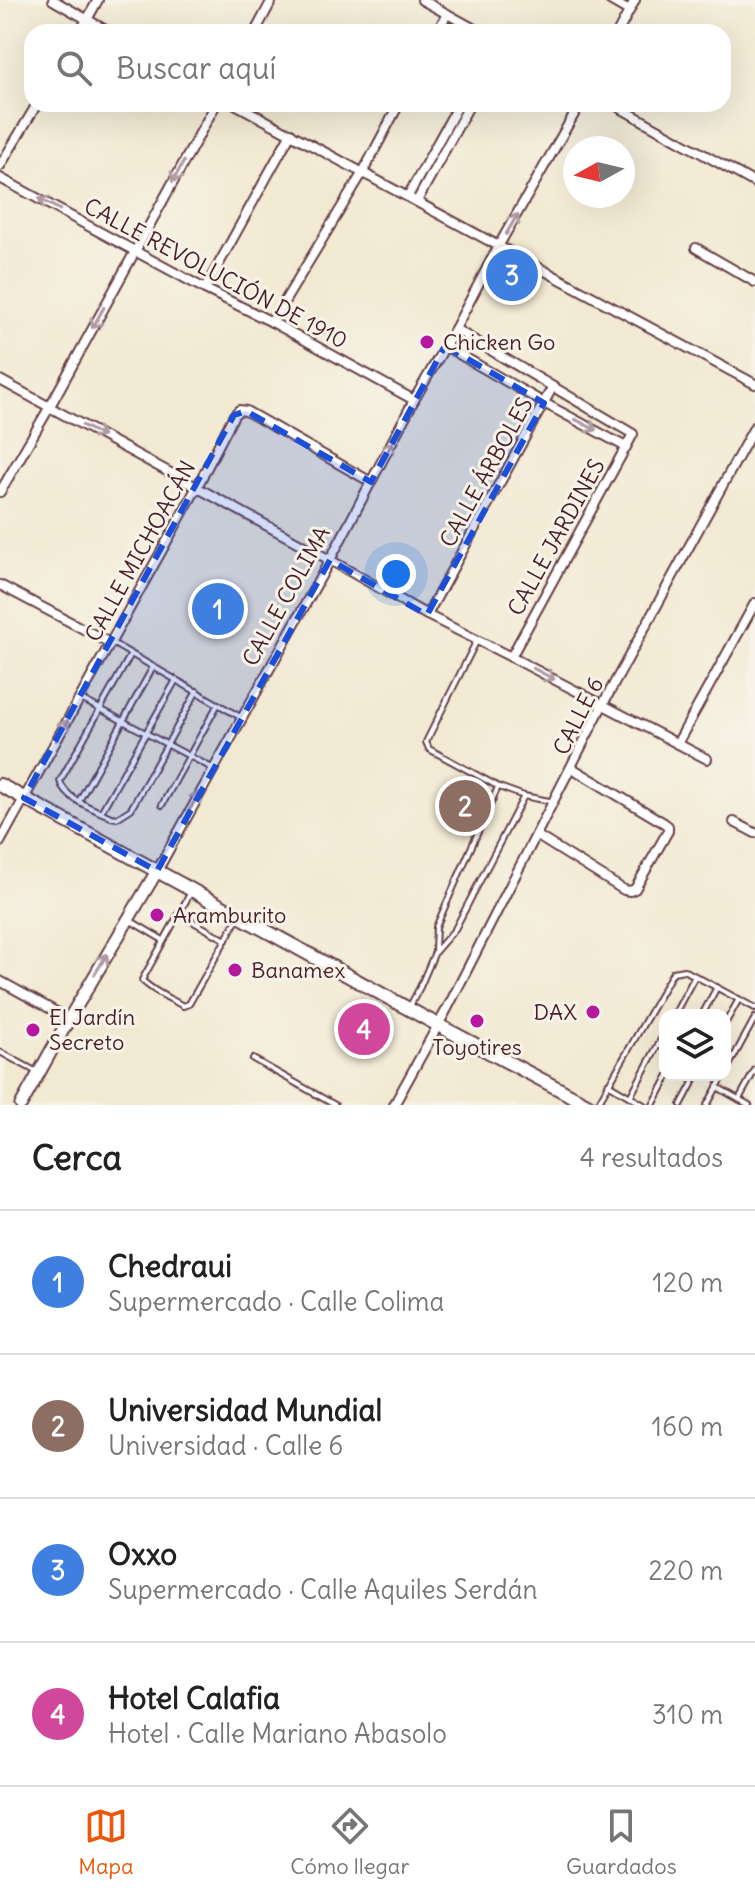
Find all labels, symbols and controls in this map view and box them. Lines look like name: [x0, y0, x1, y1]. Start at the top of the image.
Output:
search box: [24, 24, 731, 112]
icon: search: [52, 46, 96, 90]
text: Buscar aquí: [116, 49, 276, 87]
north arrow: [563, 136, 635, 208]
one-way arrow: [170, 160, 185, 184]
street label: CALLE REVOLUCIÓN DE 1910: [80, 192, 352, 354]
one-way arrow: [38, 196, 62, 212]
one-way arrow: [504, 213, 520, 236]
pin: 3: [486, 245, 538, 305]
one-way arrow: [89, 306, 105, 330]
place label: Chicken Go: [443, 328, 555, 356]
marker: Chicken Go: [418, 333, 436, 351]
street label: CALLE ÁRBOLES: [433, 392, 539, 552]
one-way arrow: [574, 418, 598, 434]
one-way arrow: [81, 424, 104, 440]
one-way arrow: [379, 440, 395, 464]
street label: CALLE JARDINES: [501, 454, 611, 620]
street label: CALLE MICHOACÁN: [79, 456, 201, 646]
street label: CALLE COLIMA: [236, 521, 336, 671]
your location: [376, 554, 416, 594]
pin: 1: [192, 579, 244, 639]
one-way arrow: [531, 666, 555, 682]
street label: CALLE 6: [547, 672, 609, 760]
one-way arrow: [54, 719, 70, 742]
pin: 2: [439, 776, 491, 836]
one-way arrow: [187, 791, 203, 815]
place label: Aramburito: [173, 901, 286, 929]
marker: Aramburito: [148, 906, 166, 924]
one-way arrow: [93, 953, 109, 976]
place label: Banamex: [251, 956, 345, 984]
marker: Banamex: [226, 961, 244, 979]
place label: DAX: [534, 998, 577, 1026]
pin: 4: [338, 999, 390, 1059]
place label: El Jardín Secreto: [49, 1003, 135, 1056]
marker: DAX: [584, 1003, 602, 1021]
map controls: [659, 1009, 731, 1081]
button: layers: [659, 1009, 731, 1081]
marker: Toyotires: [468, 1012, 486, 1030]
marker: El Jardín Secreto: [24, 1021, 42, 1039]
place label: Toyotires: [432, 1033, 522, 1061]
text: Cerca: [32, 1136, 122, 1179]
text: 4 resultados: [580, 1141, 723, 1174]
text: Chedraui: [108, 1247, 232, 1285]
text: 1: [53, 1266, 63, 1299]
text: 120 m: [652, 1266, 723, 1299]
text: Supermercado · Calle Colima: [108, 1285, 444, 1318]
text: Universidad Mundial: [108, 1391, 382, 1429]
text: 2: [51, 1410, 65, 1443]
text: 160 m: [652, 1410, 723, 1443]
text: Universidad · Calle 6: [108, 1429, 343, 1462]
text: Oxxo: [108, 1535, 177, 1573]
text: 3: [51, 1554, 65, 1587]
text: 220 m: [648, 1554, 723, 1587]
text: Supermercado · Calle Aquiles Serdán: [108, 1573, 538, 1606]
text: Hotel Calafia: [108, 1679, 280, 1717]
text: 4: [50, 1698, 66, 1731]
text: 310 m: [652, 1698, 723, 1731]
text: Hotel · Calle Mariano Abasolo: [108, 1717, 447, 1750]
tab: Mapa: [78, 1804, 134, 1880]
tab: Cómo llegar: [290, 1804, 409, 1880]
tab: Guardados: [566, 1804, 677, 1880]

